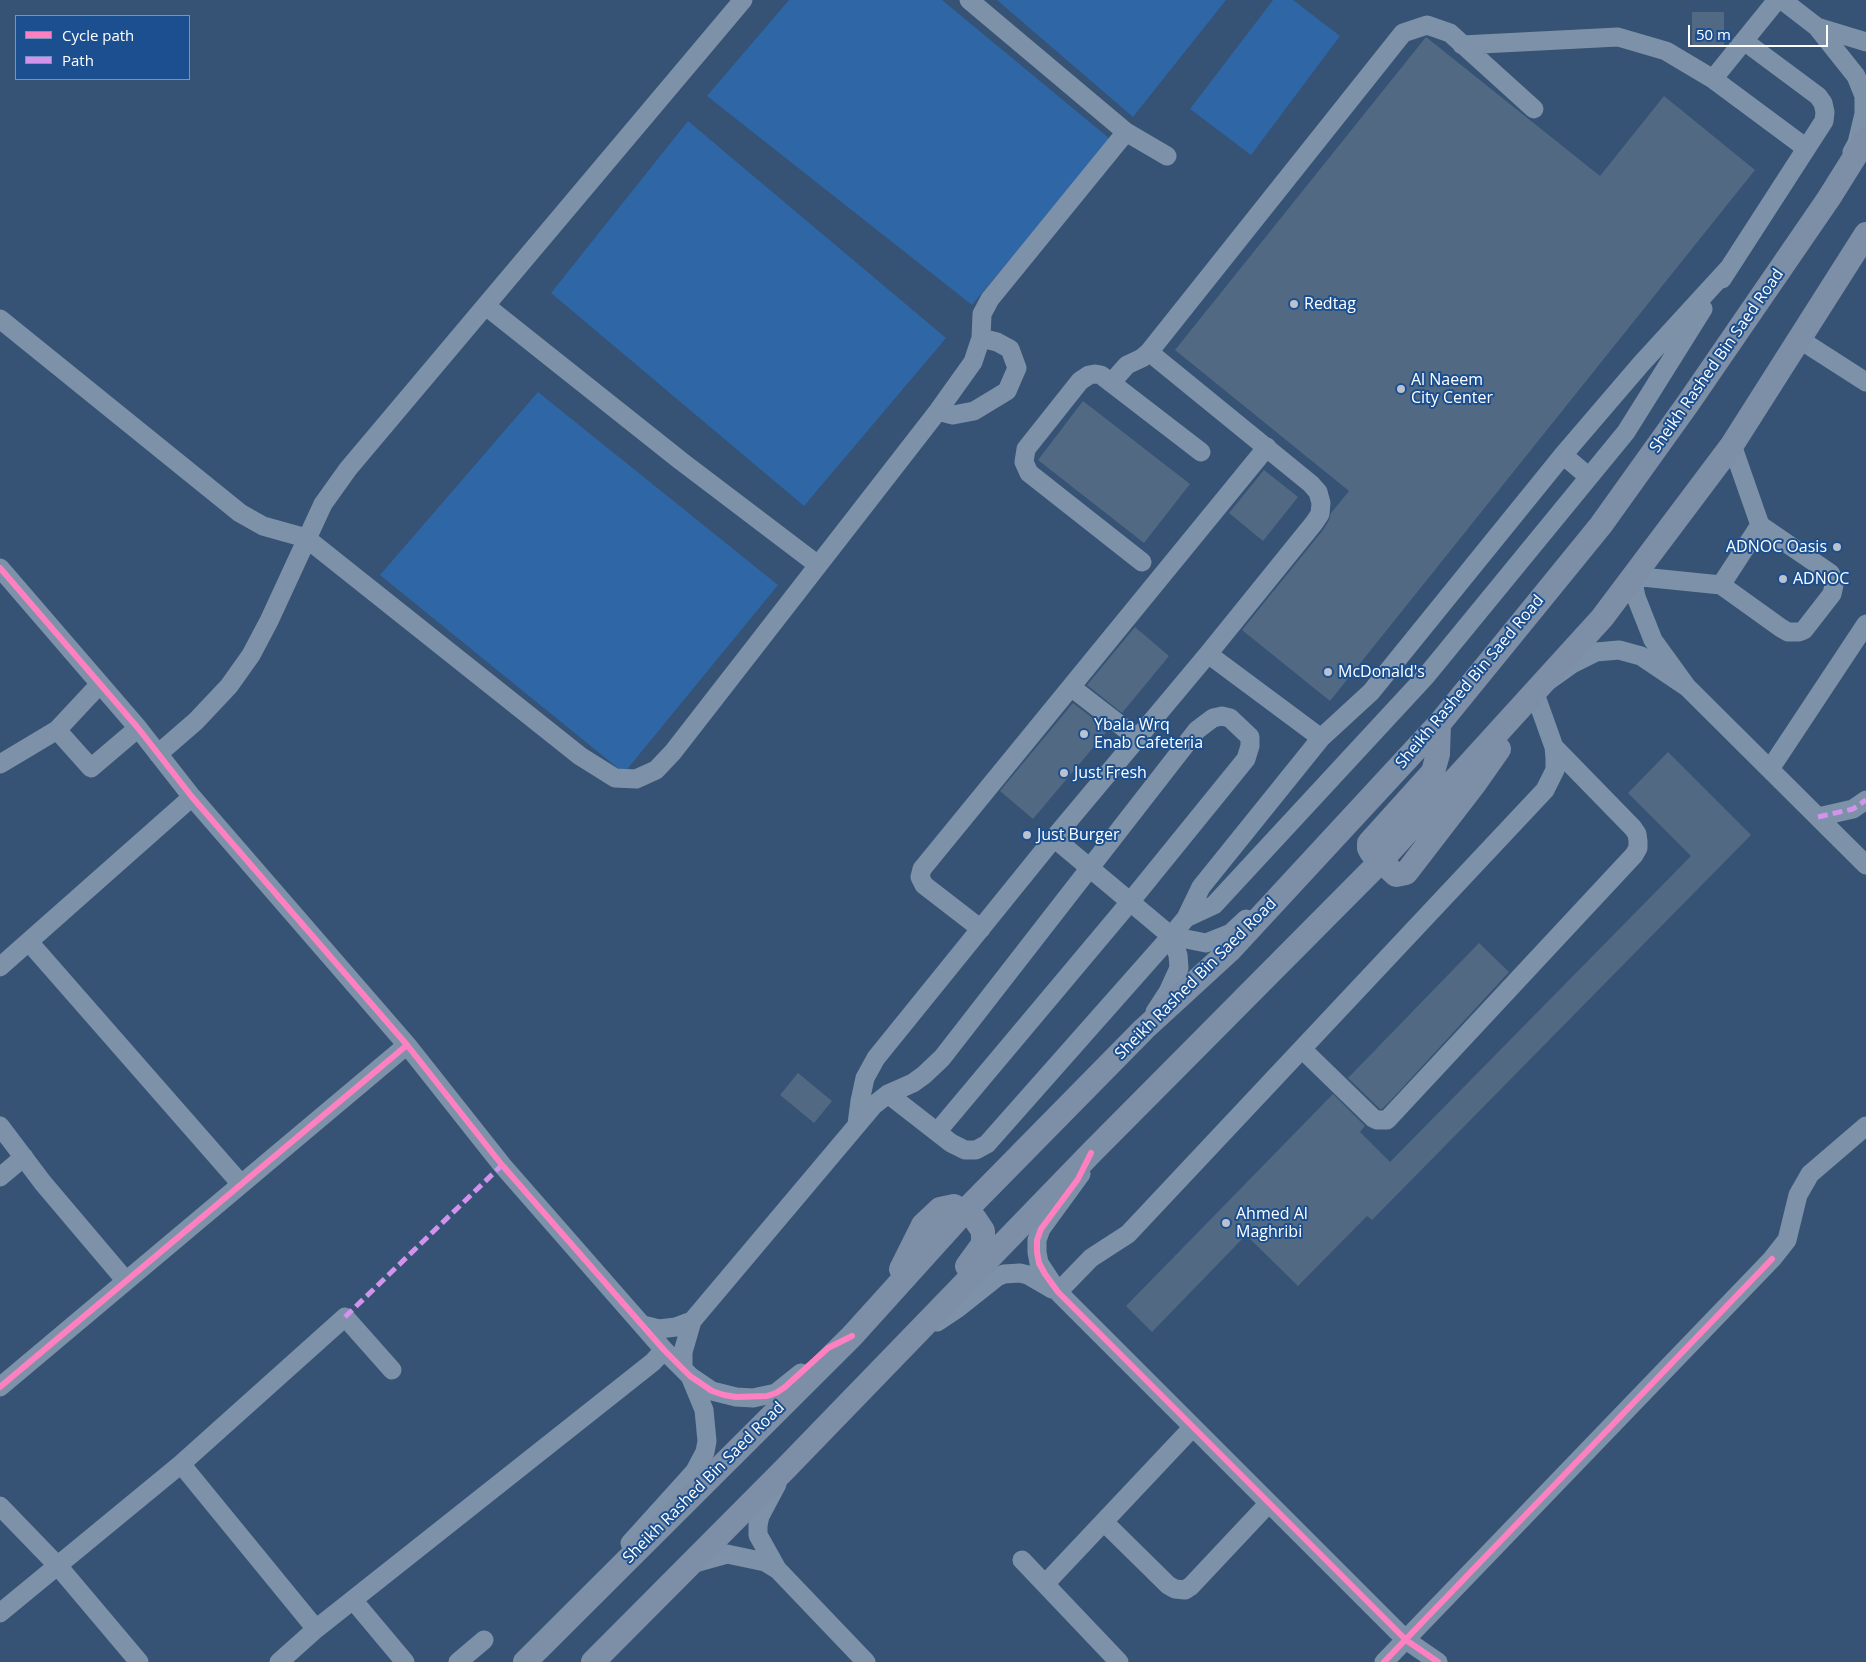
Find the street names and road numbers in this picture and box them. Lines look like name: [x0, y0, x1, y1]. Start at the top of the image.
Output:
street label: Sheikh Rashed Bin Saed Road: [1646, 265, 1788, 457]
street label: Sheikh Rashed Bin Saed Road: [1392, 591, 1548, 773]
street label: Sheikh Rashed Bin Saed Road: [1111, 894, 1281, 1064]
street label: Sheikh Rashed Bin Saed Road: [619, 1398, 789, 1568]

